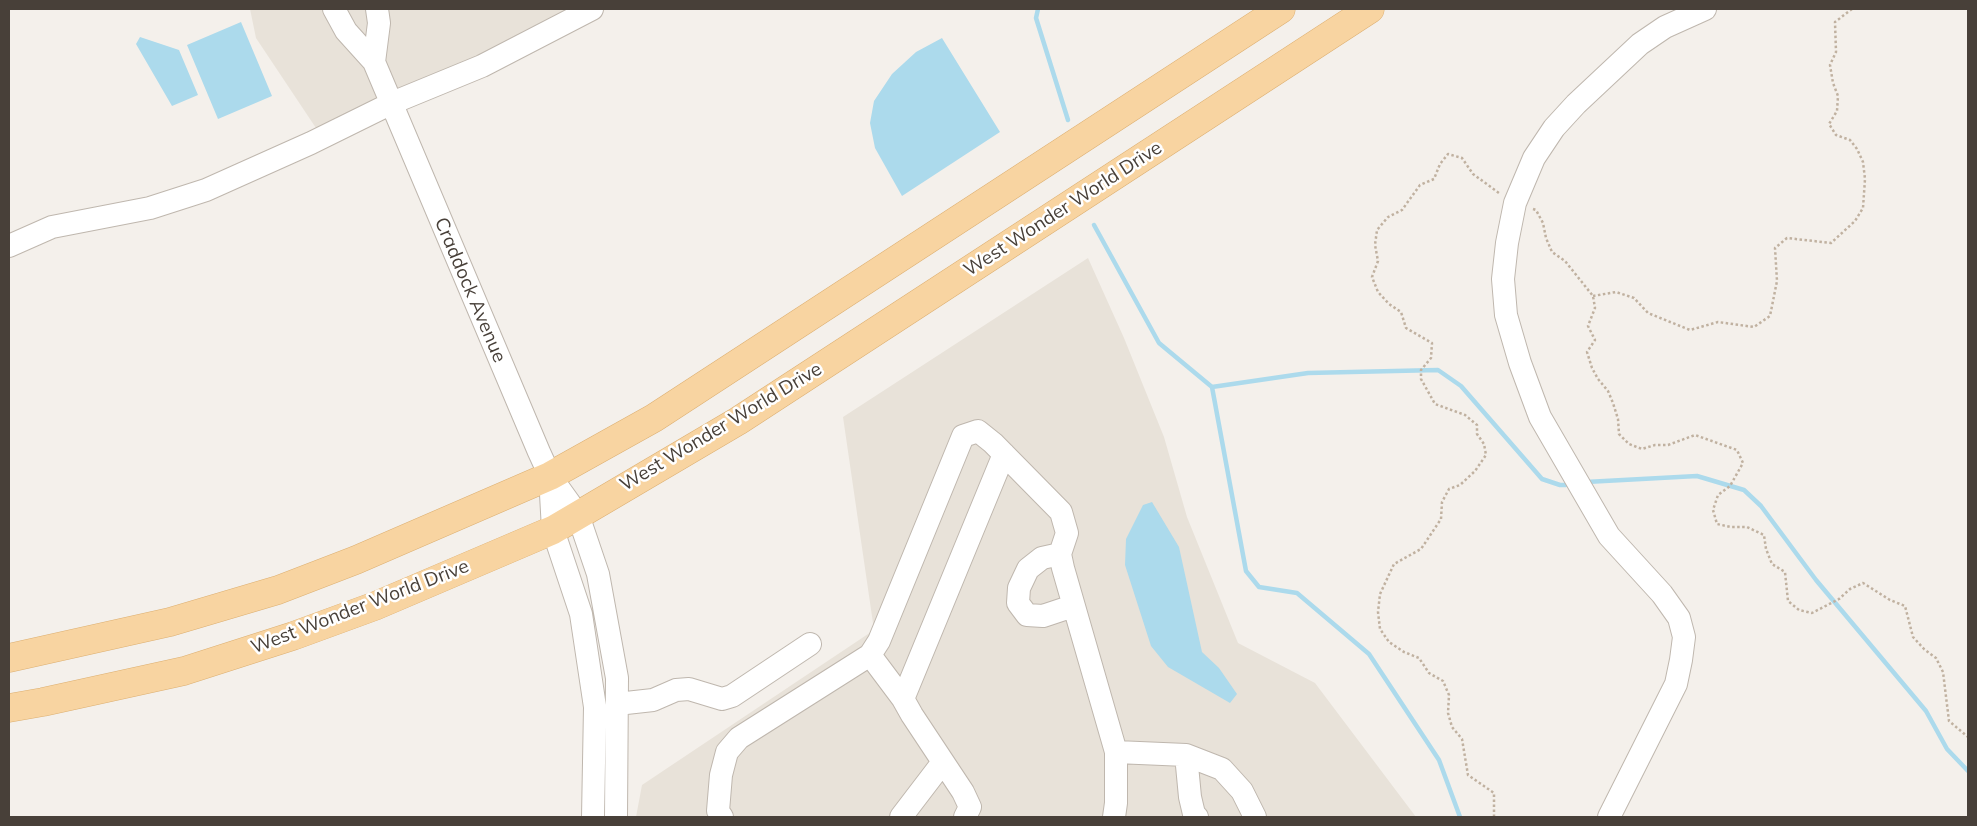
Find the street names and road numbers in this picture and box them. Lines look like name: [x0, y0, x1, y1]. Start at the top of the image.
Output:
street label: West Wonder World Drive: [960, 136, 1166, 282]
street label: Craddock Avenue: [429, 214, 511, 366]
street label: West Wonder World Drive: [616, 358, 826, 496]
street label: West Wonder World Drive: [248, 555, 472, 659]

